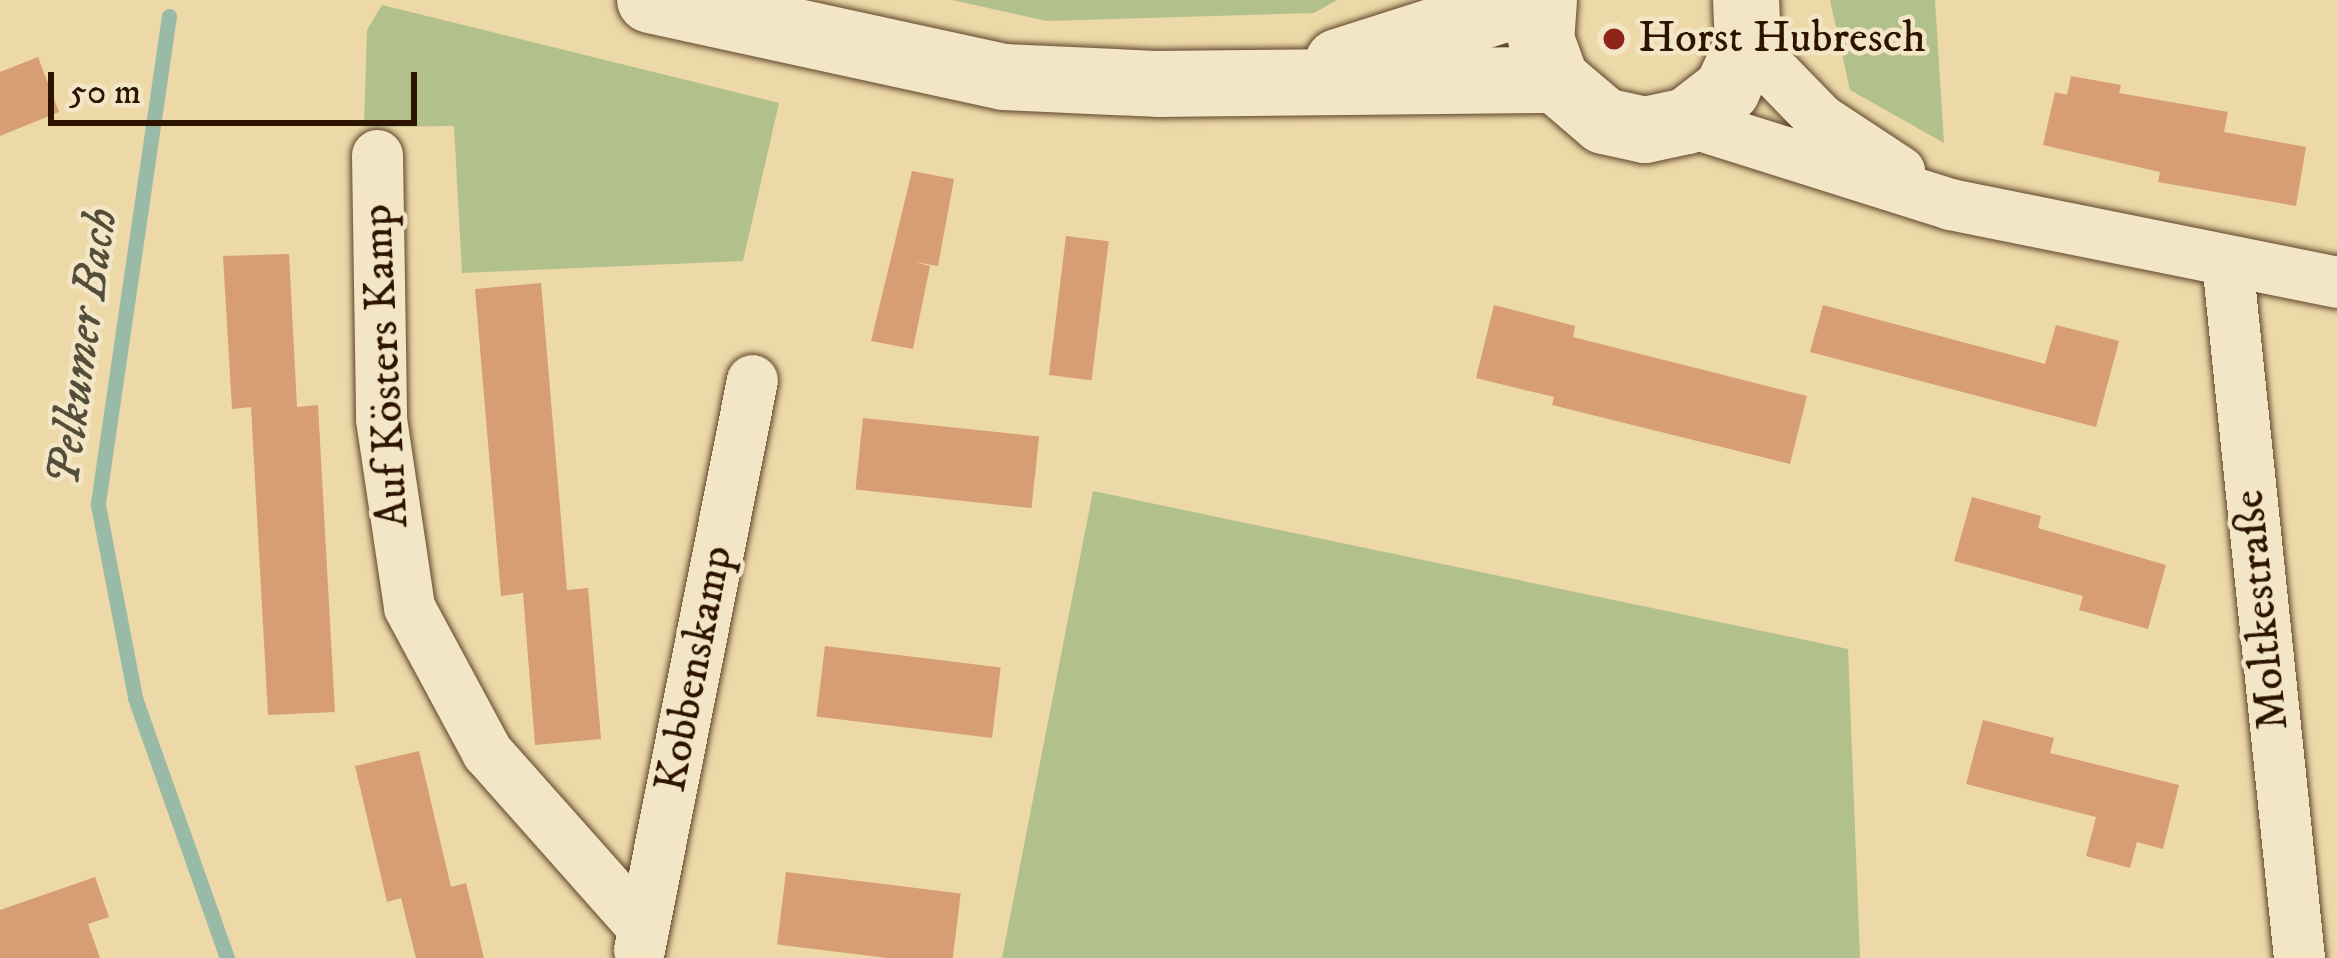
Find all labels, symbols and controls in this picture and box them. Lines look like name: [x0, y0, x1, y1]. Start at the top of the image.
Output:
place label: Horst Hubresch: [1638, 12, 1926, 66]
marker: Horst Hubresch: [1601, 26, 1627, 52]
scale bar: [54, 48, 423, 122]
text: 50 m: [69, 70, 141, 115]
street label: Auf Kösters Kamp: [351, 203, 421, 529]
water label: Pelkumer Bach: [35, 204, 131, 490]
street label: Moltkestraße: [2223, 487, 2301, 733]
street label: Kobbenskamp: [645, 541, 745, 797]

